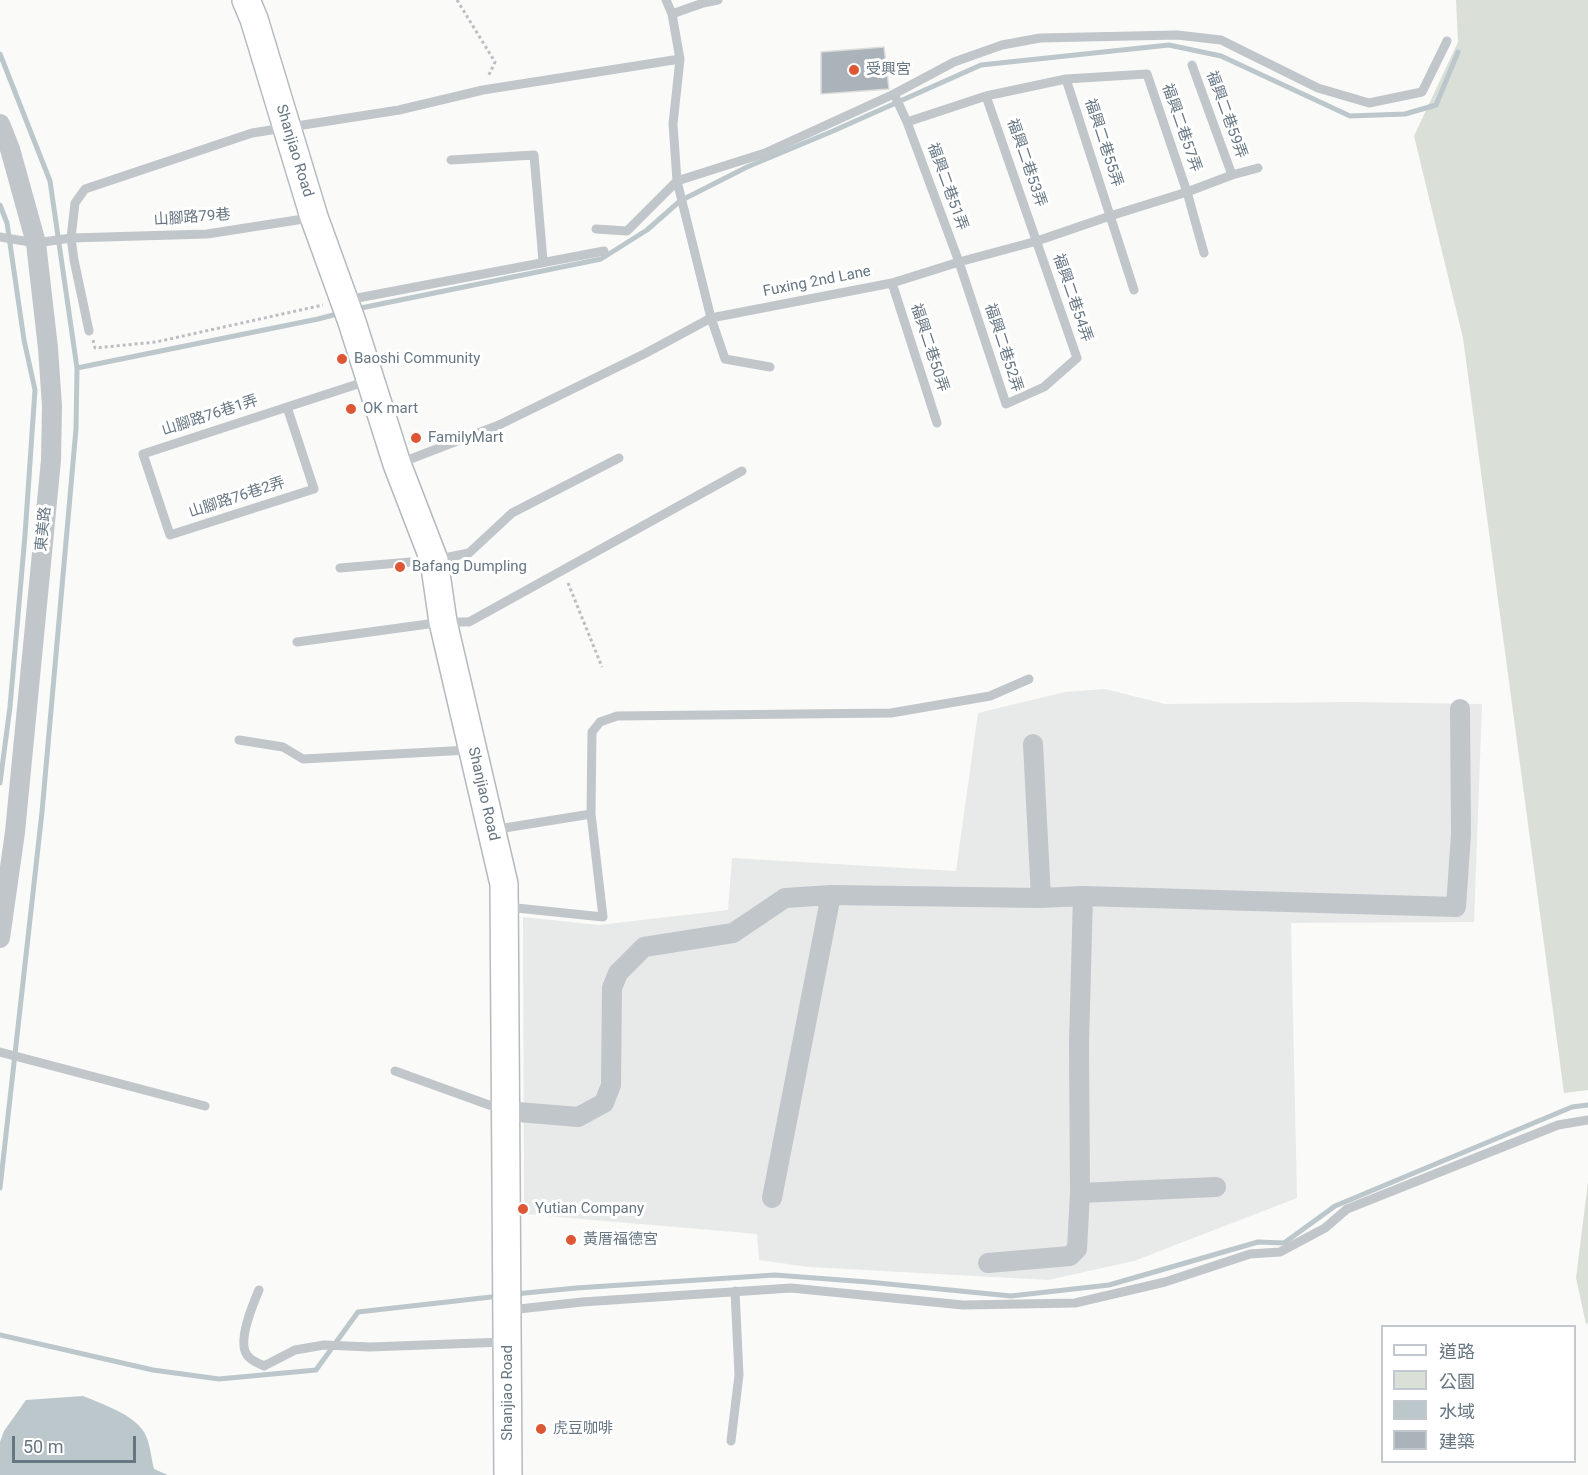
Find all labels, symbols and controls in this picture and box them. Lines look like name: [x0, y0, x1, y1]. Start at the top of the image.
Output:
place label: 受興宮: [866, 61, 911, 79]
marker: 受興宮: [847, 63, 861, 77]
street label: 福興二巷59弄: [1202, 69, 1250, 161]
street label: 福興二巷57弄: [1158, 82, 1204, 174]
street label: 福興二巷55弄: [1080, 97, 1126, 189]
street label: Shanjiao Road: [271, 103, 317, 199]
street label: 福興二巷53弄: [1003, 117, 1049, 209]
street label: 福興二巷51弄: [923, 141, 971, 233]
street label: 山腳路79巷: [153, 206, 231, 230]
street label: 福興二巷54弄: [1049, 252, 1095, 344]
street label: Fuxing 2nd Lane: [762, 263, 872, 301]
street label: 福興二巷50弄: [906, 302, 952, 394]
street label: 福興二巷52弄: [980, 302, 1026, 394]
place label: Baoshi Community: [354, 350, 480, 368]
marker: Baoshi Community: [335, 352, 349, 366]
street label: 山腳路76巷1弄: [160, 392, 260, 440]
place label: OK mart: [363, 400, 418, 418]
marker: OK mart: [344, 402, 358, 416]
place label: FamilyMart: [428, 429, 503, 447]
marker: FamilyMart: [409, 431, 423, 445]
street label: 山腳路76巷2弄: [187, 474, 287, 522]
street label: 東美路: [33, 506, 55, 552]
place label: Bafang Dumpling: [412, 558, 527, 576]
marker: Bafang Dumpling: [393, 560, 407, 574]
street label: Shanjiao Road: [463, 745, 503, 843]
place label: Yutian Company: [535, 1200, 644, 1218]
marker: Yutian Company: [516, 1202, 530, 1216]
place label: 黃厝福德宮: [583, 1231, 658, 1249]
marker: 黃厝福德宮: [564, 1233, 578, 1247]
legend: [1381, 1325, 1576, 1463]
text: 道路: [1439, 1341, 1475, 1362]
street label: Shanjiao Road: [499, 1345, 517, 1441]
text: 公園: [1439, 1371, 1475, 1392]
text: 水域: [1439, 1401, 1475, 1422]
place label: 虎豆咖啡: [553, 1420, 613, 1438]
marker: 虎豆咖啡: [534, 1422, 548, 1436]
scale bar: [15, 1424, 140, 1462]
text: 建築: [1439, 1431, 1475, 1452]
text: 50 m: [23, 1436, 63, 1457]

